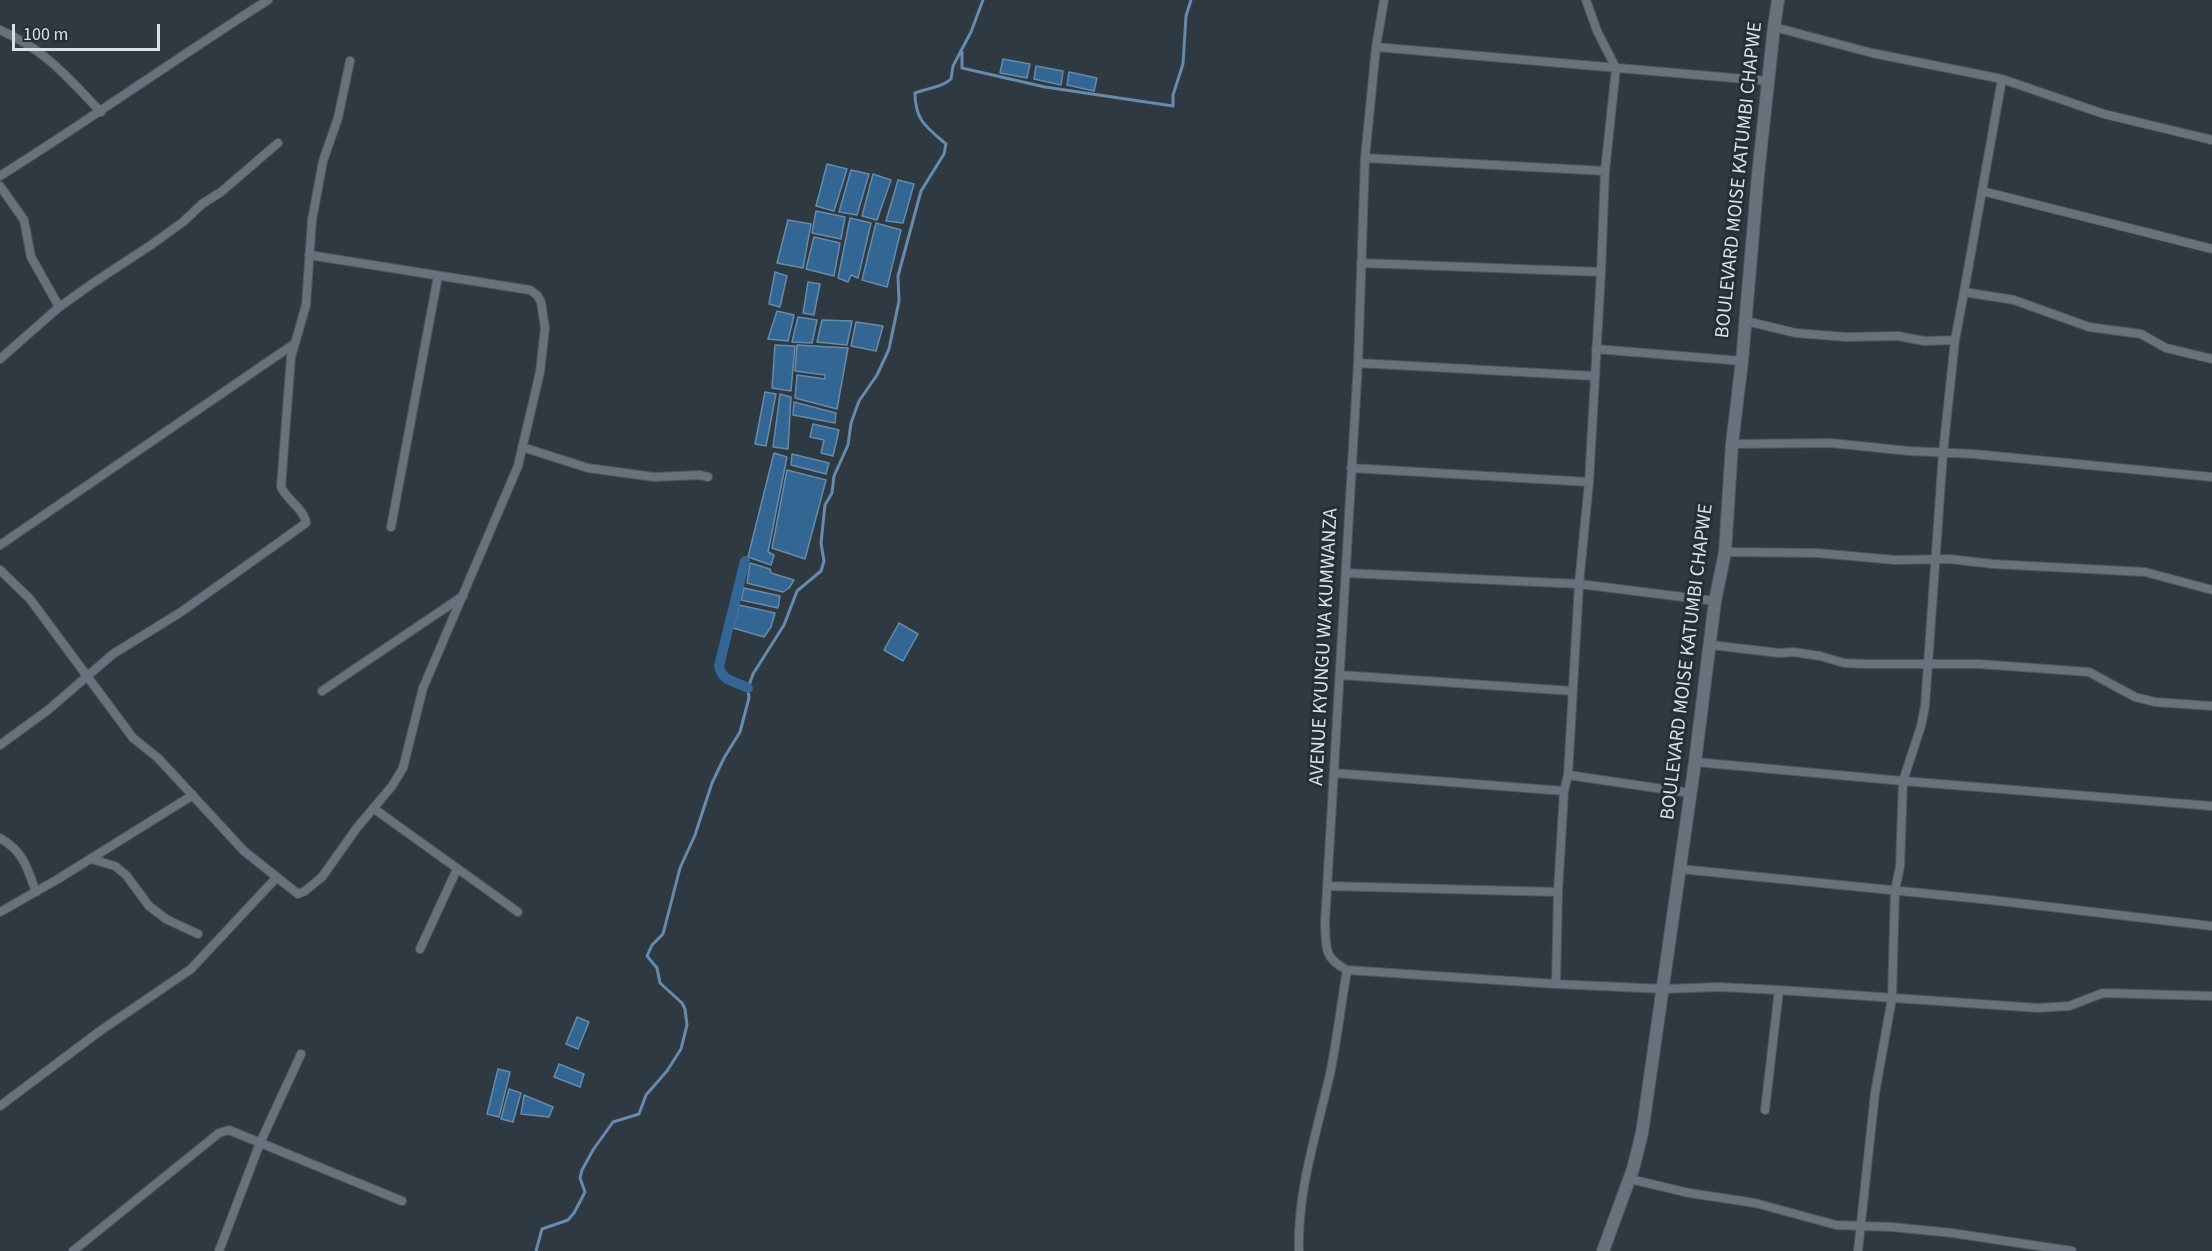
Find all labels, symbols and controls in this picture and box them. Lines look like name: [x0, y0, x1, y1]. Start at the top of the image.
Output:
scale bar: [15, 12, 164, 50]
street label: BOULEVARD MOISE KATUMBI CHAPWE: [1711, 20, 1769, 340]
text: 100 m: [23, 22, 68, 47]
street label: BOULEVARD MOISE KATUMBI CHAPWE: [1657, 503, 1719, 821]
street label: AVENUE KYUNGU WA KUMWANZA: [1306, 508, 1344, 786]

